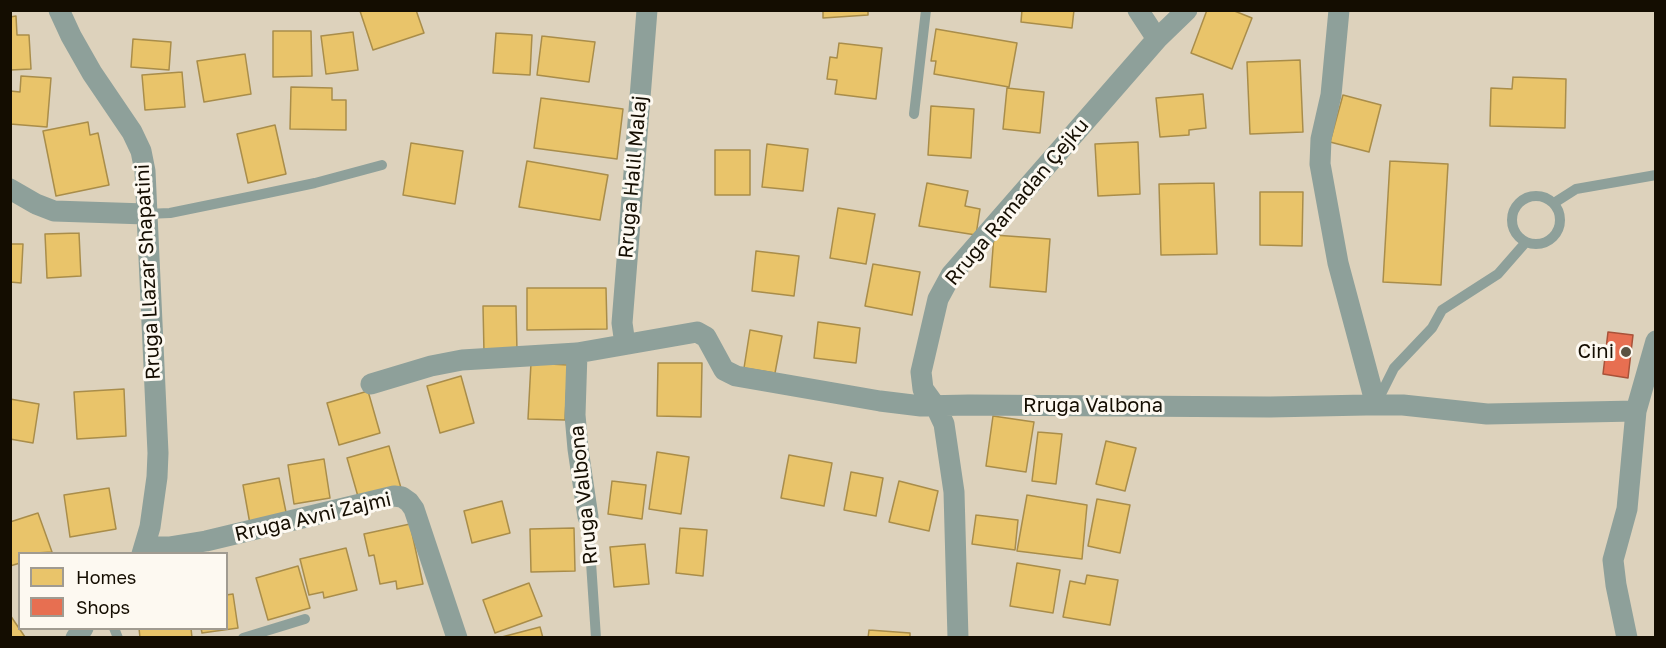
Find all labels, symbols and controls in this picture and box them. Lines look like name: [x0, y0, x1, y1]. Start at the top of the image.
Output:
street label: Rruga Halil Malaj: [614, 95, 652, 259]
street label: Rruga Ramadan Çejku: [940, 114, 1094, 290]
street label: Rruga Llazar Shapatini: [130, 163, 166, 381]
place label: Cini: [1577, 340, 1614, 364]
marker: Cini: [1619, 345, 1633, 359]
street label: Rruga Valbona: [1023, 394, 1163, 418]
street label: Rruga Valbona: [565, 424, 603, 566]
street label: Rruga Avni Zajmi: [232, 487, 394, 547]
legend: [18, 552, 228, 630]
text: Homes: [76, 566, 136, 588]
text: Shops: [76, 596, 130, 618]

